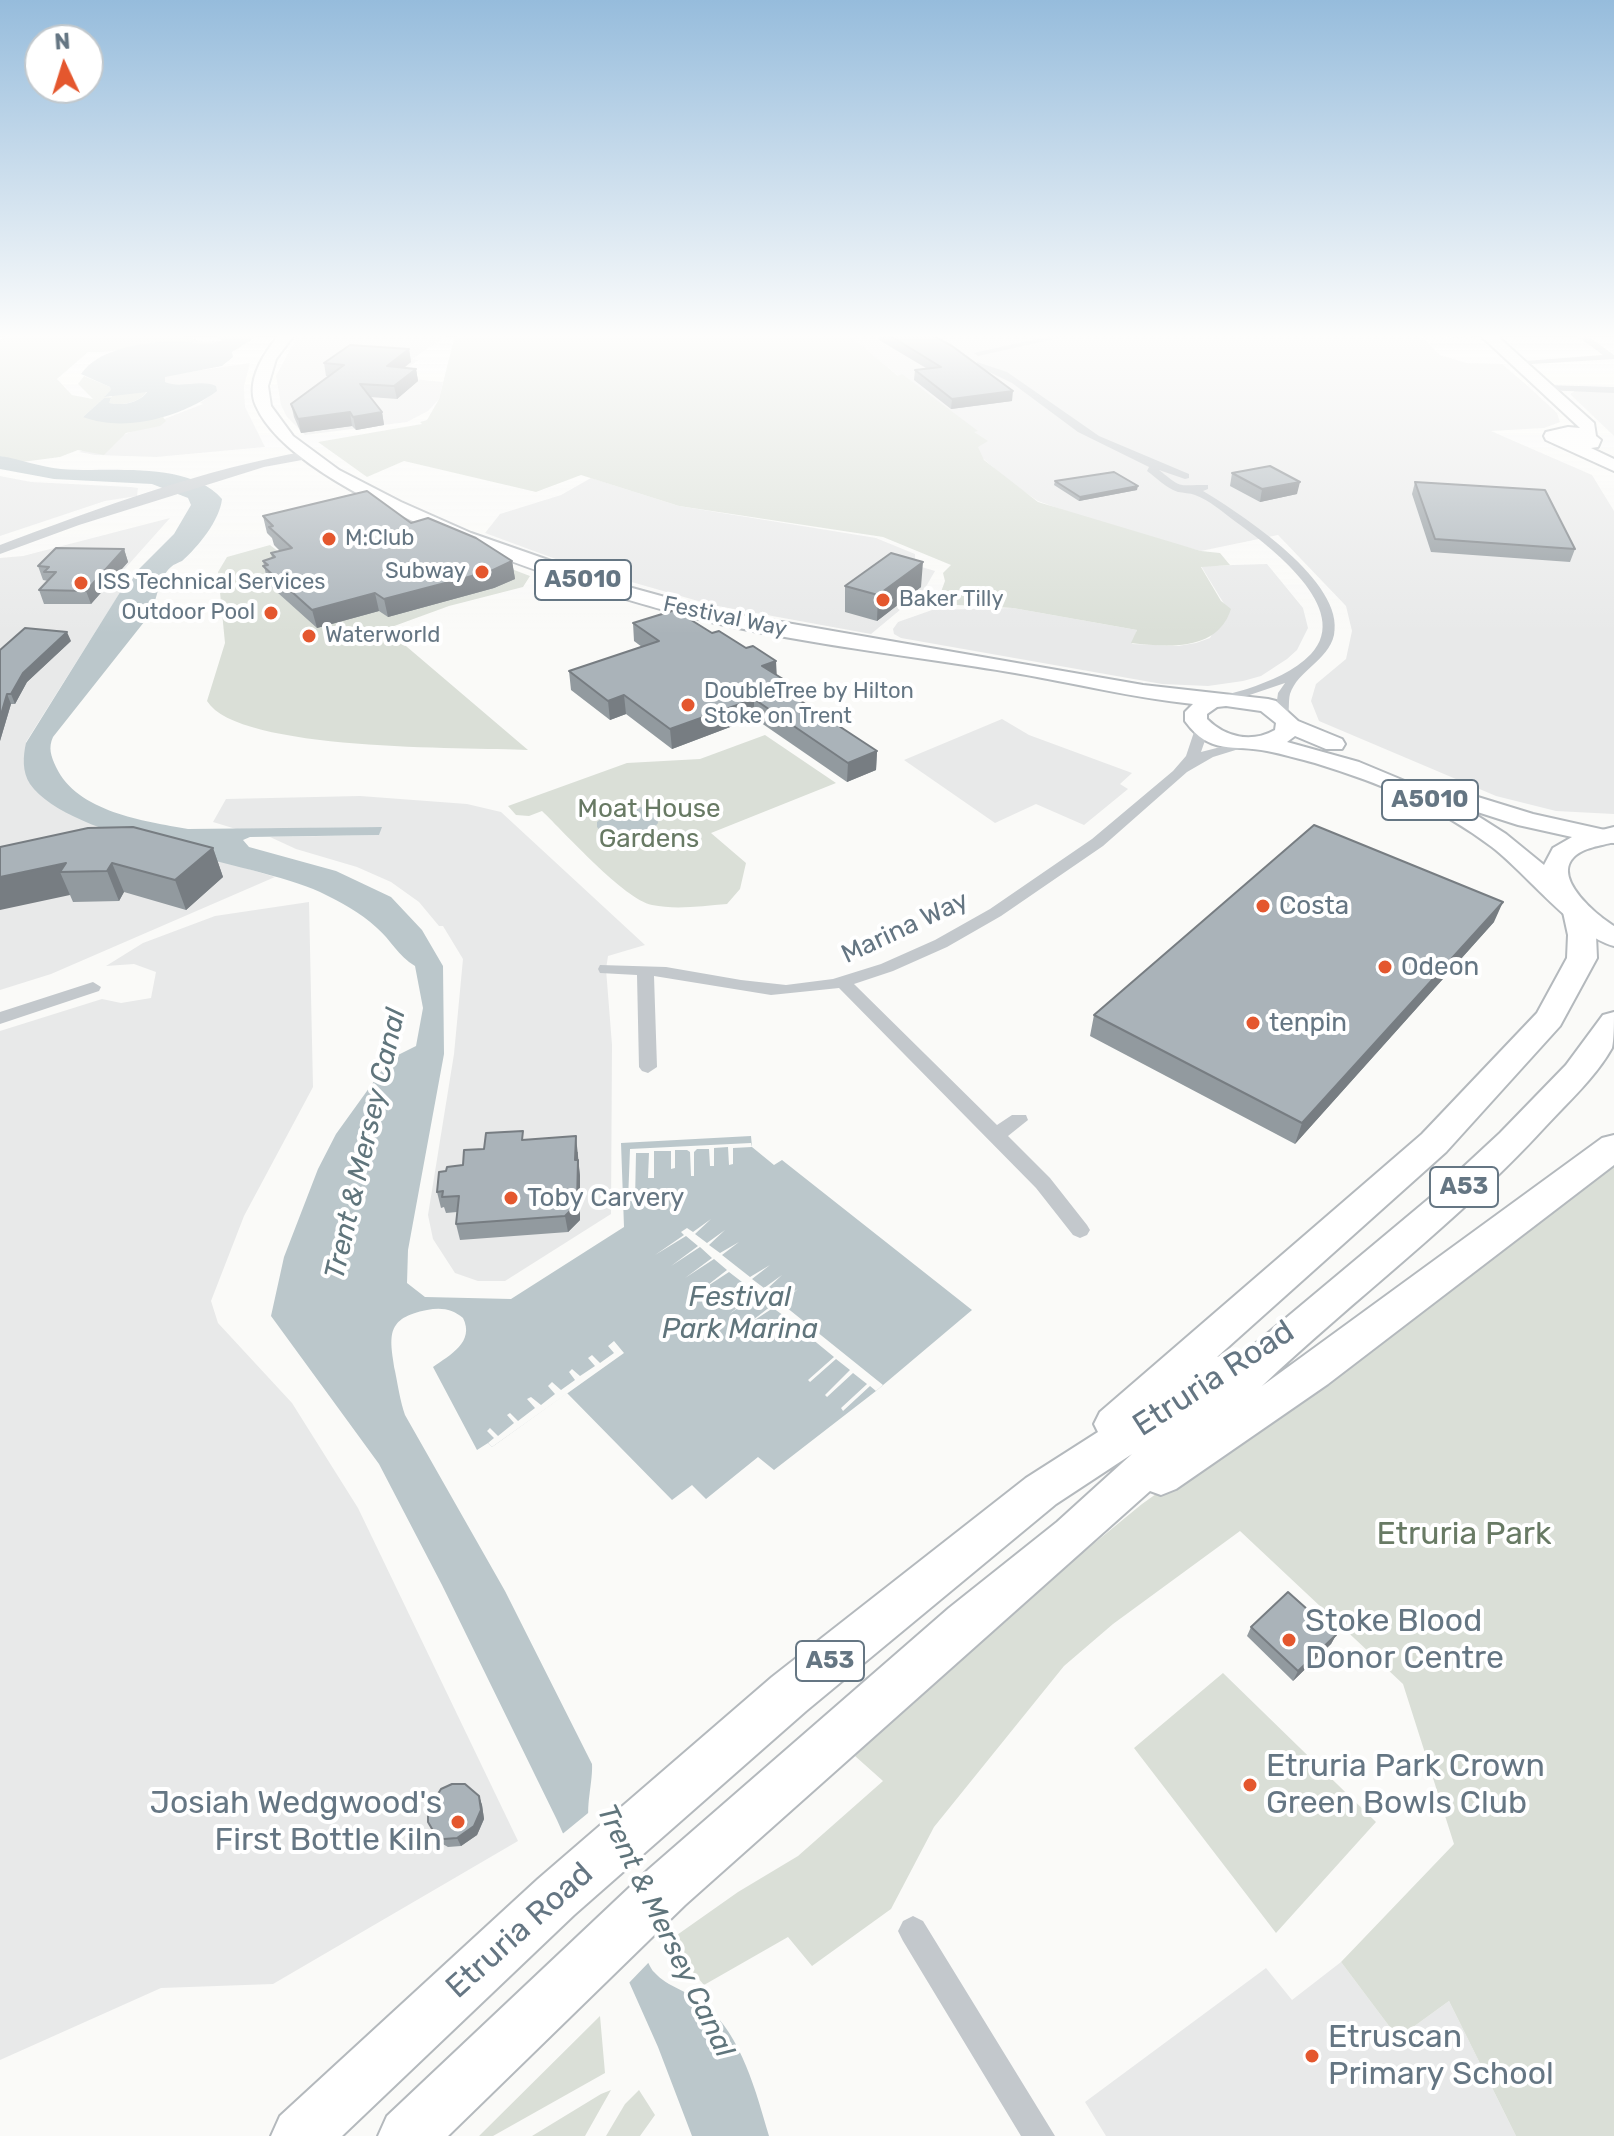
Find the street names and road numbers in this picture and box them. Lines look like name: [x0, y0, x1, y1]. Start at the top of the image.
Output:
road number: A5010: [535, 560, 631, 600]
street label: Festival Way: [661, 591, 789, 643]
road number: A5010: [1382, 780, 1478, 820]
street label: Marina Way: [837, 885, 973, 971]
road number: A53: [1430, 1167, 1498, 1207]
street label: Etruria Road: [1126, 1313, 1302, 1445]
road number: A53: [796, 1641, 864, 1681]
street label: Etruria Road: [439, 1855, 601, 2007]

